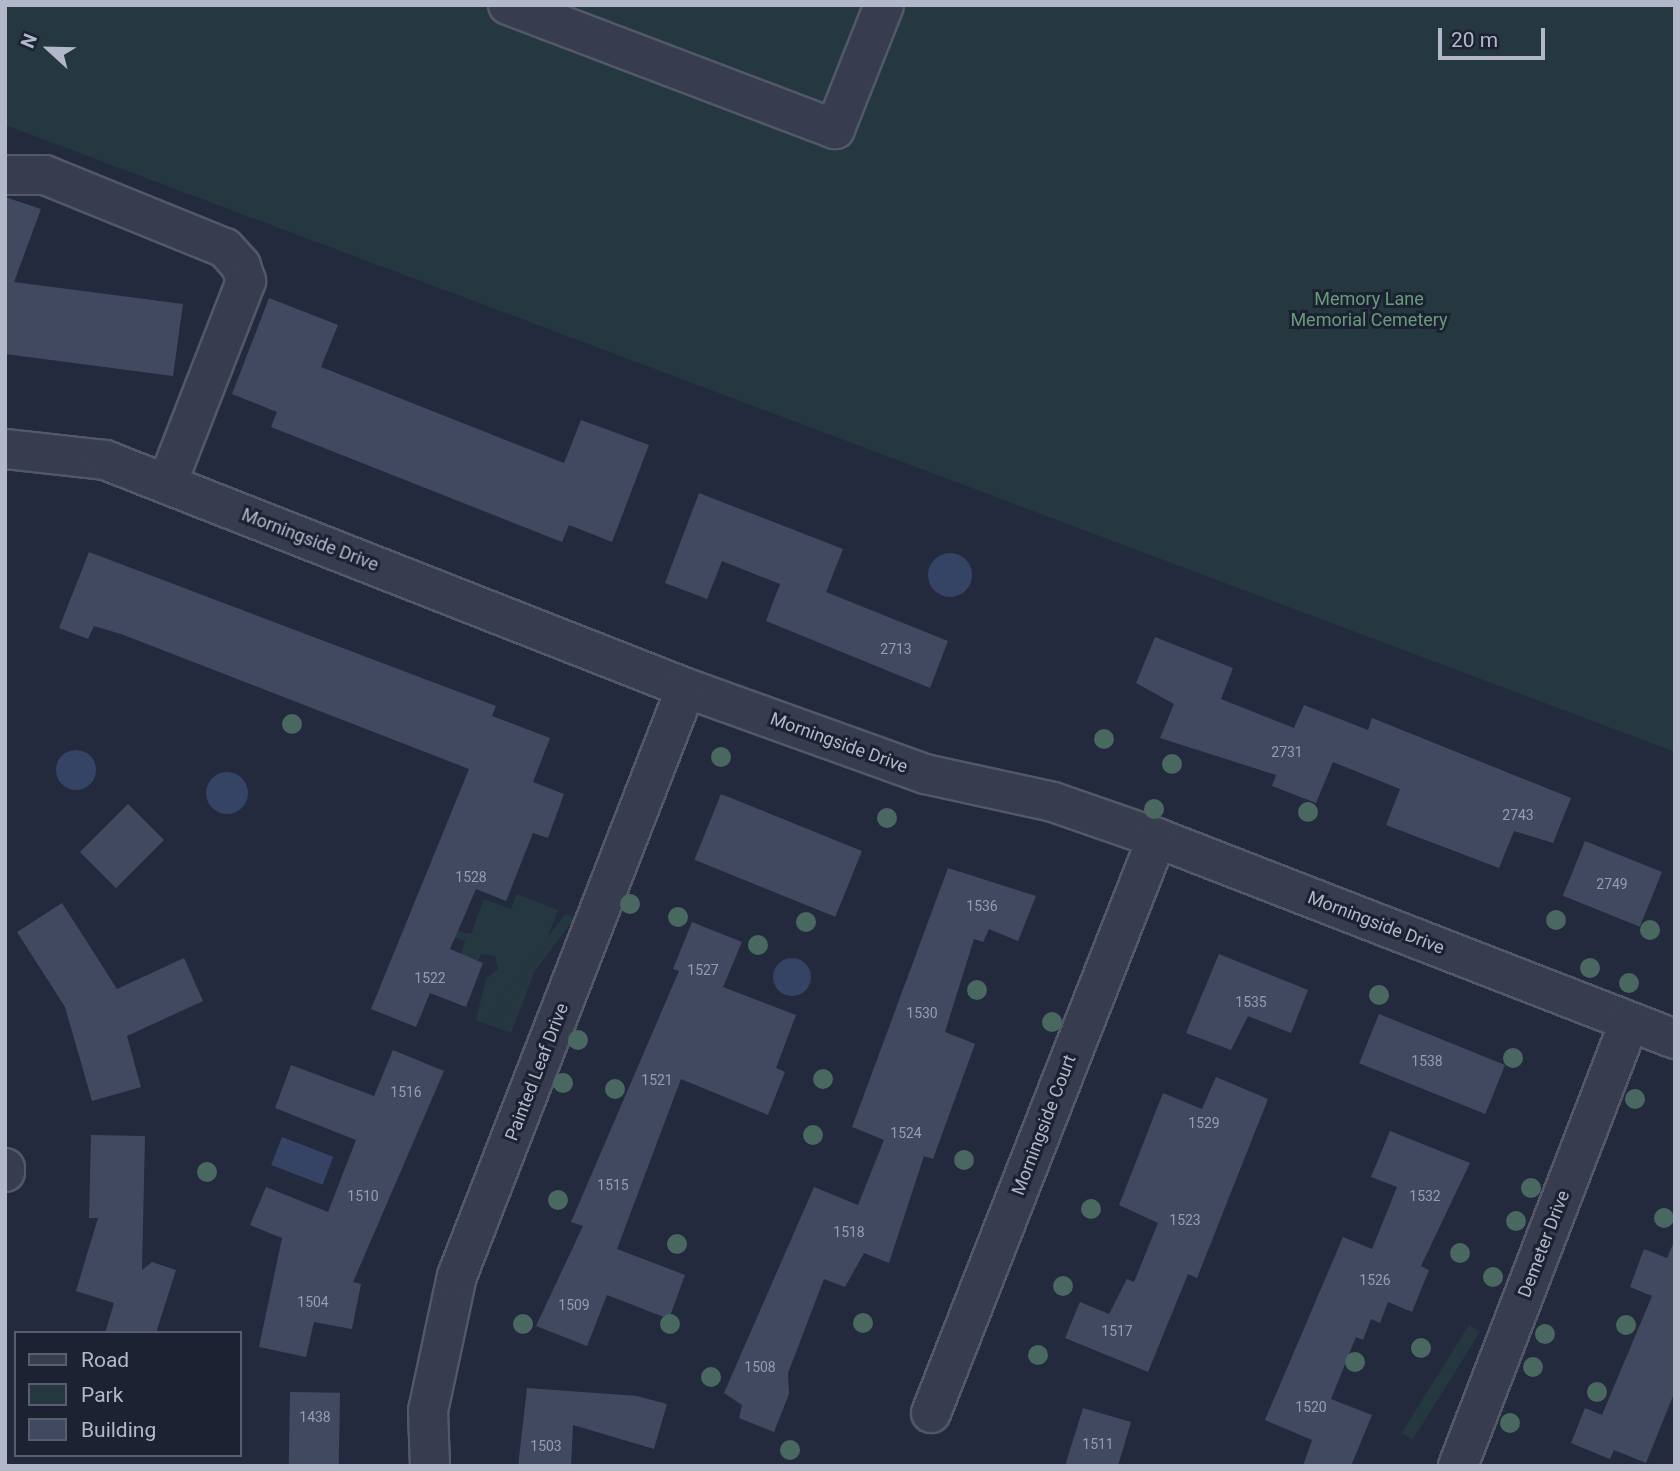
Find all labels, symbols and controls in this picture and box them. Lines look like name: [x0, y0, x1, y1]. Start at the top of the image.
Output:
north arrow: [14, 14, 84, 84]
scale bar: [1442, 14, 1549, 58]
text: 20 m: [1451, 28, 1498, 52]
text: N: [16, 30, 42, 51]
park label: Memory Lane Memorial Cemetery: [1290, 289, 1448, 332]
street label: Morningside Drive: [239, 504, 381, 576]
house number: 2713: [880, 641, 912, 657]
street label: Morningside Drive: [767, 708, 911, 778]
house number: 2731: [1271, 744, 1303, 760]
house number: 2743: [1502, 807, 1534, 823]
house number: 1528: [455, 869, 487, 885]
house number: 2749: [1596, 876, 1628, 892]
street label: Morningside Drive: [1305, 887, 1447, 959]
house number: 1536: [966, 898, 998, 914]
house number: 1527: [687, 962, 719, 978]
house number: 1522: [414, 970, 446, 986]
house number: 1535: [1235, 994, 1267, 1010]
street label: Painted Leaf Drive: [501, 1000, 573, 1144]
house number: 1530: [906, 1005, 938, 1021]
street label: Morningside Court: [1007, 1052, 1081, 1198]
house number: 1538: [1411, 1053, 1443, 1069]
house number: 1521: [641, 1072, 673, 1088]
house number: 1516: [390, 1084, 422, 1100]
house number: 1529: [1188, 1115, 1220, 1131]
house number: 1524: [890, 1125, 922, 1141]
house number: 1515: [597, 1177, 629, 1193]
street label: Demeter Drive: [1514, 1187, 1574, 1301]
house number: 1510: [347, 1188, 379, 1204]
house number: 1532: [1409, 1188, 1441, 1204]
house number: 1523: [1169, 1212, 1201, 1228]
house number: 1518: [833, 1224, 865, 1240]
house number: 1526: [1359, 1272, 1391, 1288]
house number: 1504: [297, 1294, 329, 1310]
house number: 1509: [558, 1297, 590, 1313]
house number: 1517: [1101, 1323, 1133, 1339]
legend: [14, 1331, 242, 1457]
text: Road: [81, 1348, 129, 1372]
house number: 1508: [744, 1359, 776, 1375]
text: Park: [81, 1383, 123, 1407]
house number: 1520: [1295, 1399, 1327, 1415]
house number: 1438: [299, 1409, 331, 1425]
text: Building: [81, 1418, 156, 1442]
house number: 1511: [1082, 1436, 1114, 1452]
house number: 1503: [530, 1438, 562, 1454]

